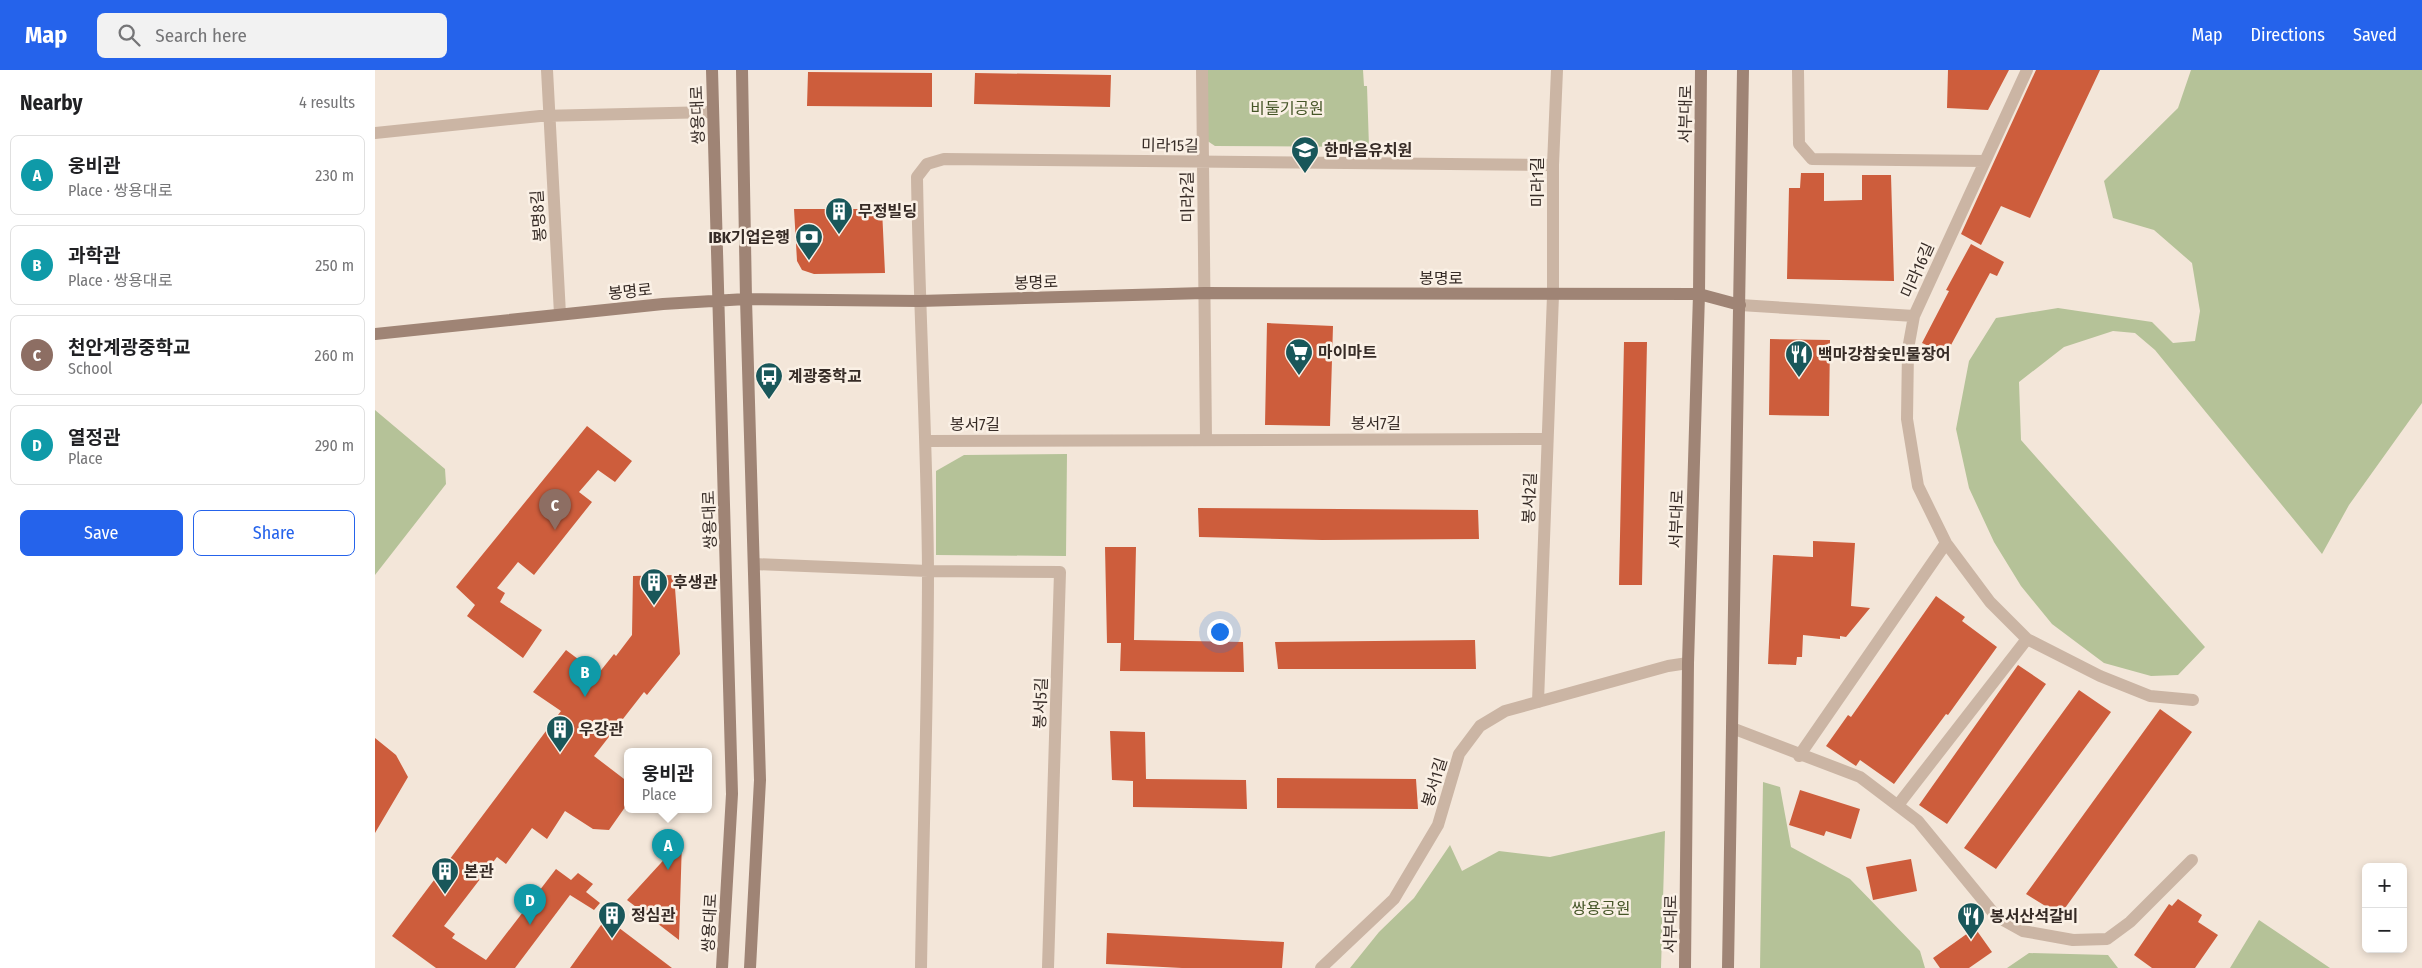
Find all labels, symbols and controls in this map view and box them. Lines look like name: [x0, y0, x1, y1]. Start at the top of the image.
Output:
search box: [97, 13, 447, 58]
text: Map: [25, 21, 67, 49]
icon: search: [115, 21, 143, 49]
text: Search here: [155, 24, 247, 47]
text: Map: [2191, 24, 2223, 46]
text: Directions: [2251, 24, 2325, 46]
text: Saved: [2353, 24, 2397, 46]
street label: 서부대로: [1675, 84, 1696, 144]
street label: 쌍용대로: [687, 85, 708, 145]
text: Nearby: [20, 90, 82, 116]
text: 4 results: [299, 93, 355, 112]
park label: 비둘기공원: [1250, 99, 1324, 118]
street label: 미라15길: [1141, 135, 1199, 156]
school or university icon: 한마음유치원: [1290, 135, 1320, 174]
place label: 한마음유치원: [1324, 141, 1412, 160]
text: 웅비관: [68, 154, 120, 177]
street label: 미라1길: [1528, 157, 1547, 207]
text: A: [33, 166, 41, 185]
text: 230 m: [315, 166, 354, 185]
street label: 미라2길: [1178, 171, 1197, 223]
text: Place · 쌍용대로: [68, 181, 172, 200]
street label: 봉명8길: [527, 189, 550, 243]
building icon: 무정빌딩: [824, 196, 854, 235]
place label: 무정빌딩: [858, 202, 917, 221]
bank icon: IBK기업은행: [794, 222, 824, 261]
place label: IBK기업은행: [709, 228, 790, 247]
street label: 미라16길: [1897, 240, 1938, 301]
text: 과학관: [68, 244, 120, 267]
text: B: [33, 256, 41, 275]
text: 250 m: [315, 256, 354, 275]
street label: 봉명로: [1419, 269, 1463, 288]
text: Place · 쌍용대로: [68, 271, 172, 290]
street label: 봉명로: [1014, 272, 1059, 293]
street label: 봉명로: [607, 280, 653, 303]
text: 천안계광중학교: [68, 336, 190, 359]
supermarket icon: 마이마트: [1284, 337, 1314, 376]
restaurant icon: 백마강참숯민물장어: [1784, 339, 1814, 378]
place label: 마이마트: [1318, 343, 1377, 362]
place label: 백마강참숯민물장어: [1818, 345, 1950, 364]
text: C: [33, 346, 41, 365]
text: 260 m: [315, 346, 354, 365]
text: School: [68, 359, 112, 378]
bus stop icon: 계광중학교: [754, 361, 784, 400]
place label: 계광중학교: [788, 367, 862, 386]
street label: 봉서7길: [1351, 414, 1401, 433]
street label: 봉서7길: [950, 415, 1000, 434]
text: 열정관: [68, 426, 120, 449]
text: D: [32, 436, 42, 455]
text: 290 m: [315, 436, 354, 455]
text: Place: [68, 449, 103, 468]
street label: 봉서2길: [1519, 472, 1540, 524]
pin: C: [539, 489, 571, 530]
street label: 서부대로: [1666, 489, 1687, 549]
street label: 쌍용대로: [699, 490, 720, 550]
button: Save: [20, 510, 183, 556]
button: Share: [193, 510, 355, 556]
building icon: 후생관: [639, 567, 669, 606]
place label: 후생관: [673, 573, 717, 592]
your location: [1207, 619, 1233, 645]
pin: B: [569, 656, 601, 697]
street label: 봉서5길: [1030, 677, 1051, 729]
building icon: 우강관: [545, 714, 575, 753]
place label: 우강관: [579, 720, 623, 739]
popup: [624, 748, 712, 813]
street label: 봉서1길: [1418, 755, 1451, 809]
text: 웅비관: [642, 762, 694, 785]
text: Place: [642, 785, 676, 804]
pin: A: [652, 829, 684, 870]
building icon: 본관: [430, 856, 460, 895]
place label: 본관: [464, 862, 494, 881]
map controls: [2362, 863, 2407, 953]
button: +: [2362, 863, 2407, 908]
pin: D: [514, 884, 546, 925]
street label: 쌍용대로: [698, 893, 721, 953]
street label: 서부대로: [1660, 894, 1681, 954]
park label: 쌍용공원: [1572, 899, 1630, 918]
building icon: 정심관: [597, 900, 627, 939]
restaurant icon: 봉서산석갈비: [1956, 901, 1986, 940]
place label: 정심관: [631, 906, 675, 925]
place label: 봉서산석갈비: [1990, 907, 2078, 926]
button: −: [2362, 908, 2407, 953]

